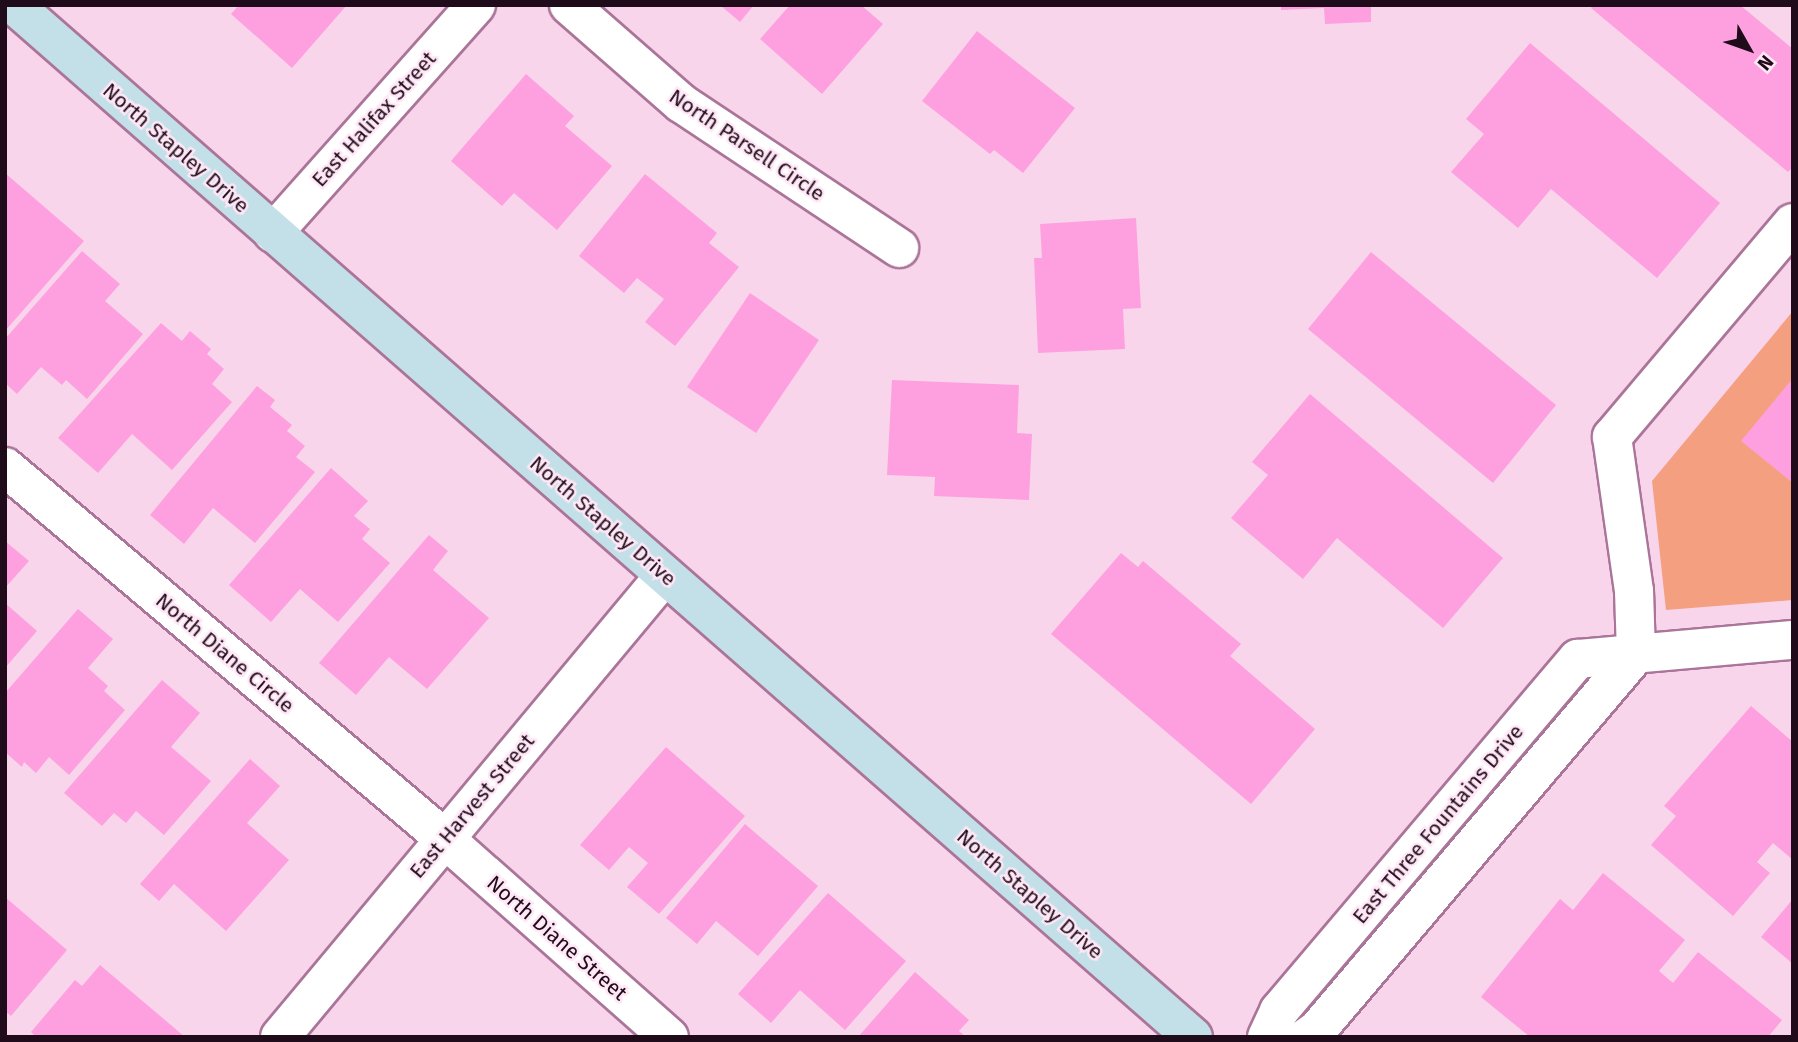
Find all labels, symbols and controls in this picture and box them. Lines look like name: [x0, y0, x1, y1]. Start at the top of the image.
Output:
north arrow: [1714, 14, 1784, 84]
street label: East Halifax Street: [307, 46, 441, 192]
text: N: [1753, 51, 1778, 75]
street label: North Stapley Drive: [98, 78, 254, 218]
street label: North Parsell Circle: [664, 84, 830, 206]
street label: North Stapley Drive: [525, 451, 681, 591]
street label: North Diane Circle: [151, 588, 299, 718]
street label: East Three Fountains Drive: [1347, 719, 1529, 929]
street label: East Harvest Street: [404, 729, 540, 883]
street label: North Stapley Drive: [952, 824, 1108, 964]
street label: North Diane Street: [482, 870, 632, 1006]

